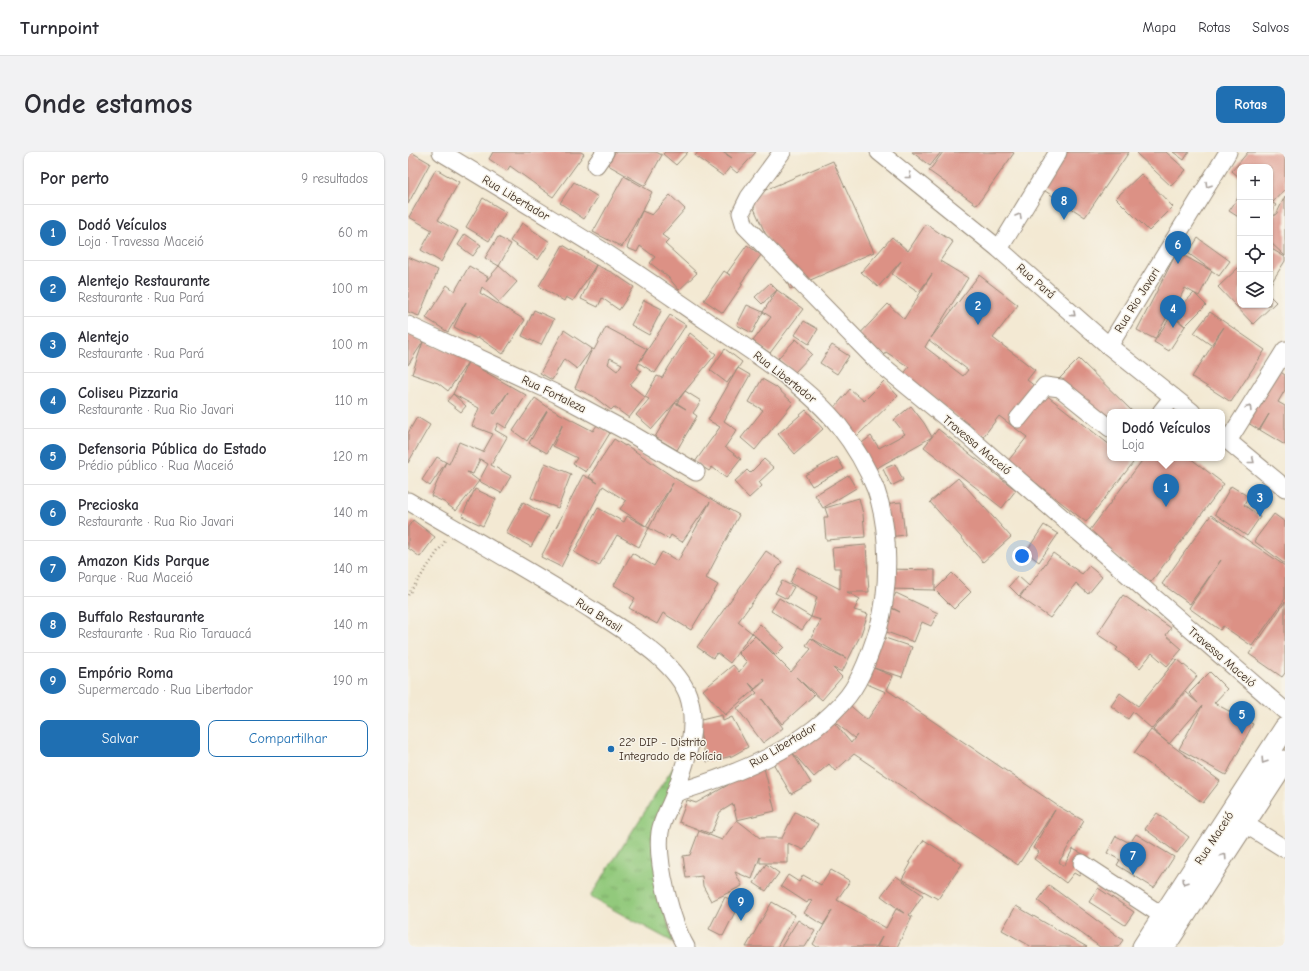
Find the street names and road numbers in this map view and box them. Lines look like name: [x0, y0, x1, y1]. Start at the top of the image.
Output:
street label: Rua Libertador: [480, 172, 552, 224]
street label: Rua Pará: [1014, 260, 1058, 302]
street label: Rua Rio Javari: [1111, 265, 1163, 335]
street label: Rua Libertador: [751, 348, 819, 406]
street label: Rua Fortaleza: [520, 372, 588, 416]
street label: Travessa Maceió: [940, 412, 1014, 478]
street label: Rua Brasil: [573, 595, 625, 635]
street label: Travessa Maceió: [1185, 624, 1259, 690]
street label: Rua Libertador: [747, 719, 819, 771]
street label: Rua Maceió: [1192, 809, 1236, 867]

